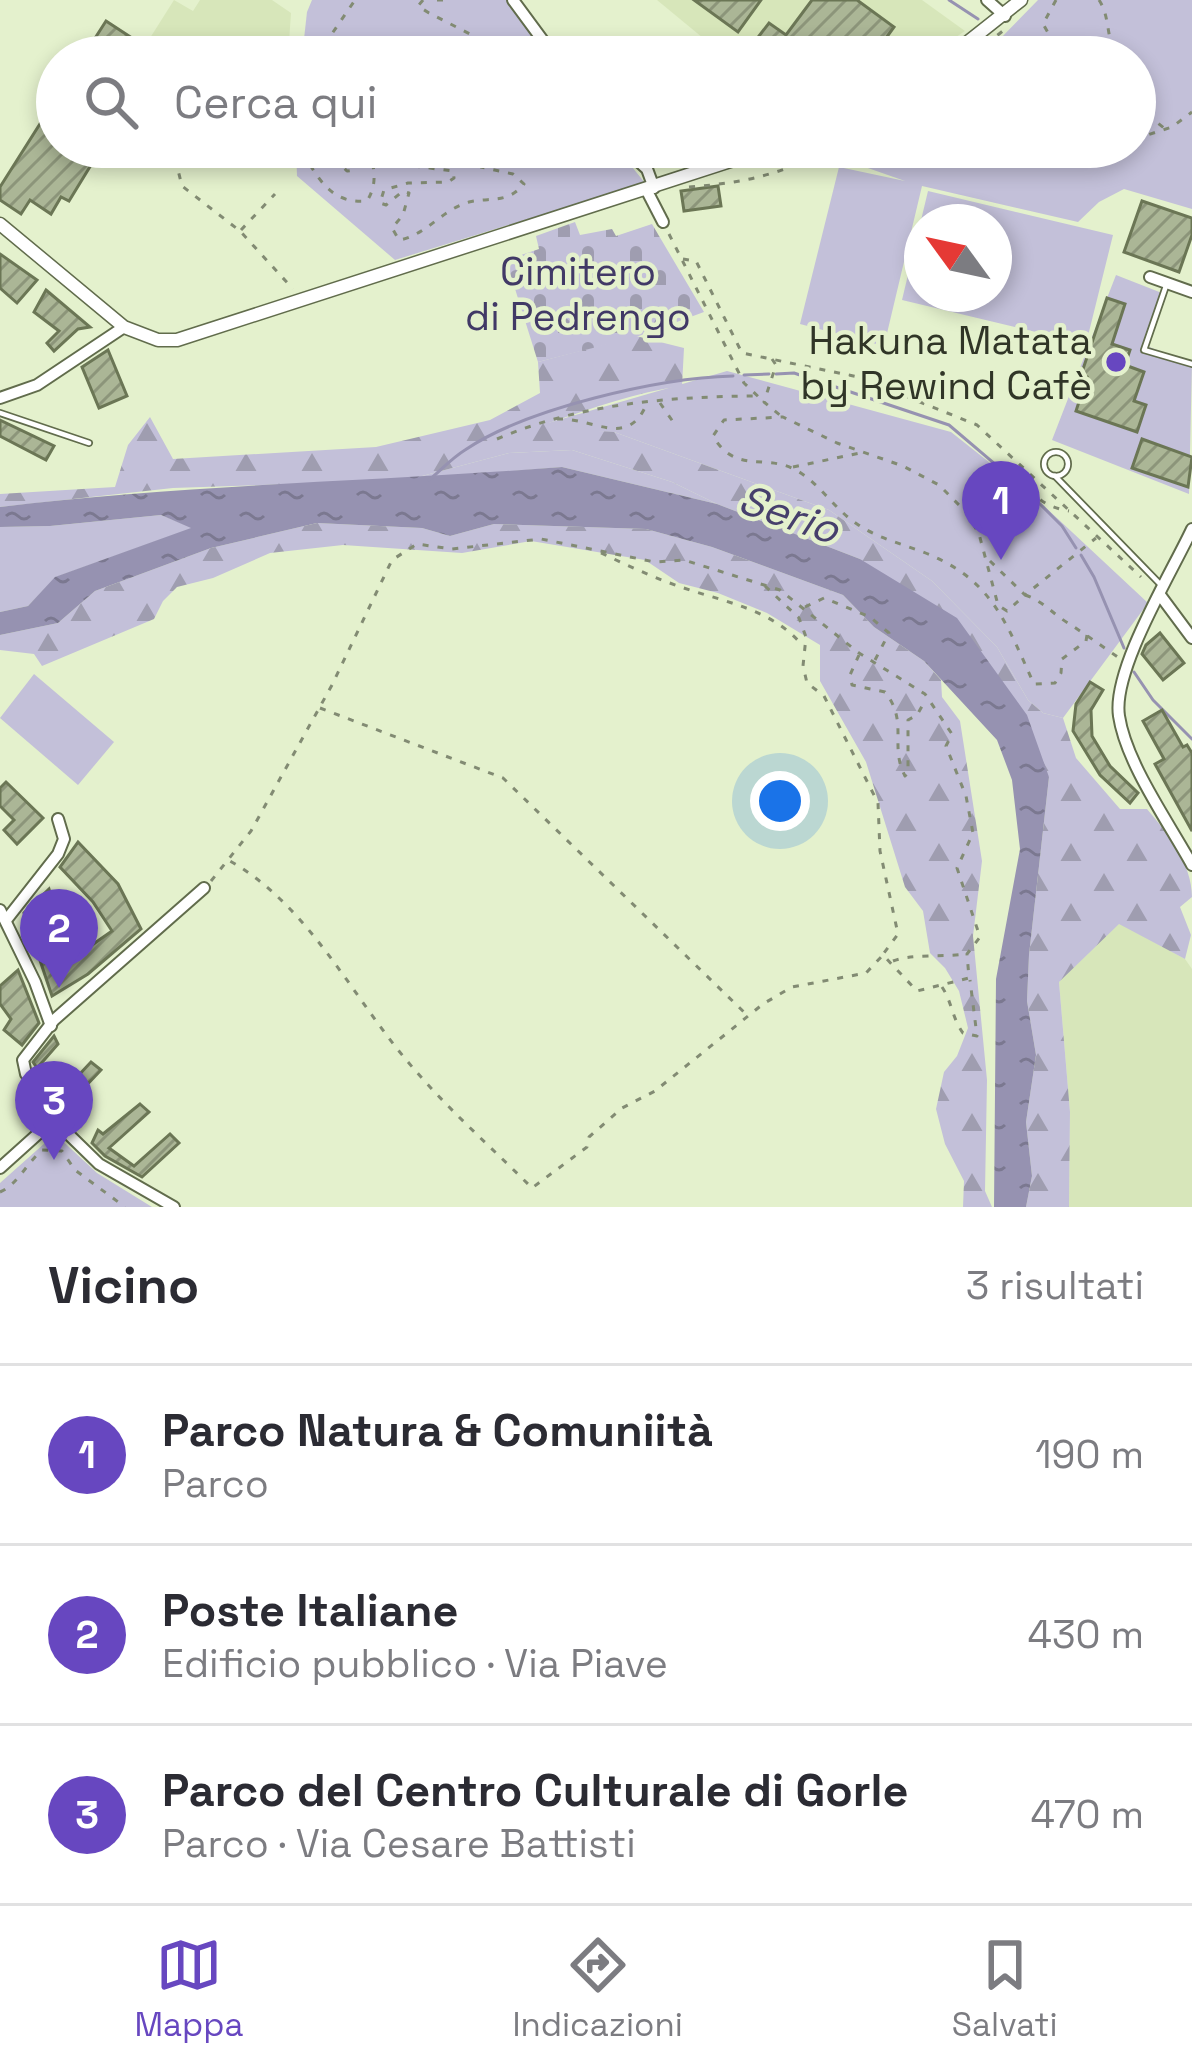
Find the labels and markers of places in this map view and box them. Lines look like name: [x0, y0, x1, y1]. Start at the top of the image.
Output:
place label: Hakuna Matata by Rewind Cafè: [800, 316, 1092, 410]
marker: Hakuna Matata by Rewind Cafè: [1103, 349, 1129, 375]
pin: 1: [962, 461, 1040, 560]
pin: 2: [20, 889, 98, 988]
pin: 3: [15, 1061, 93, 1160]

